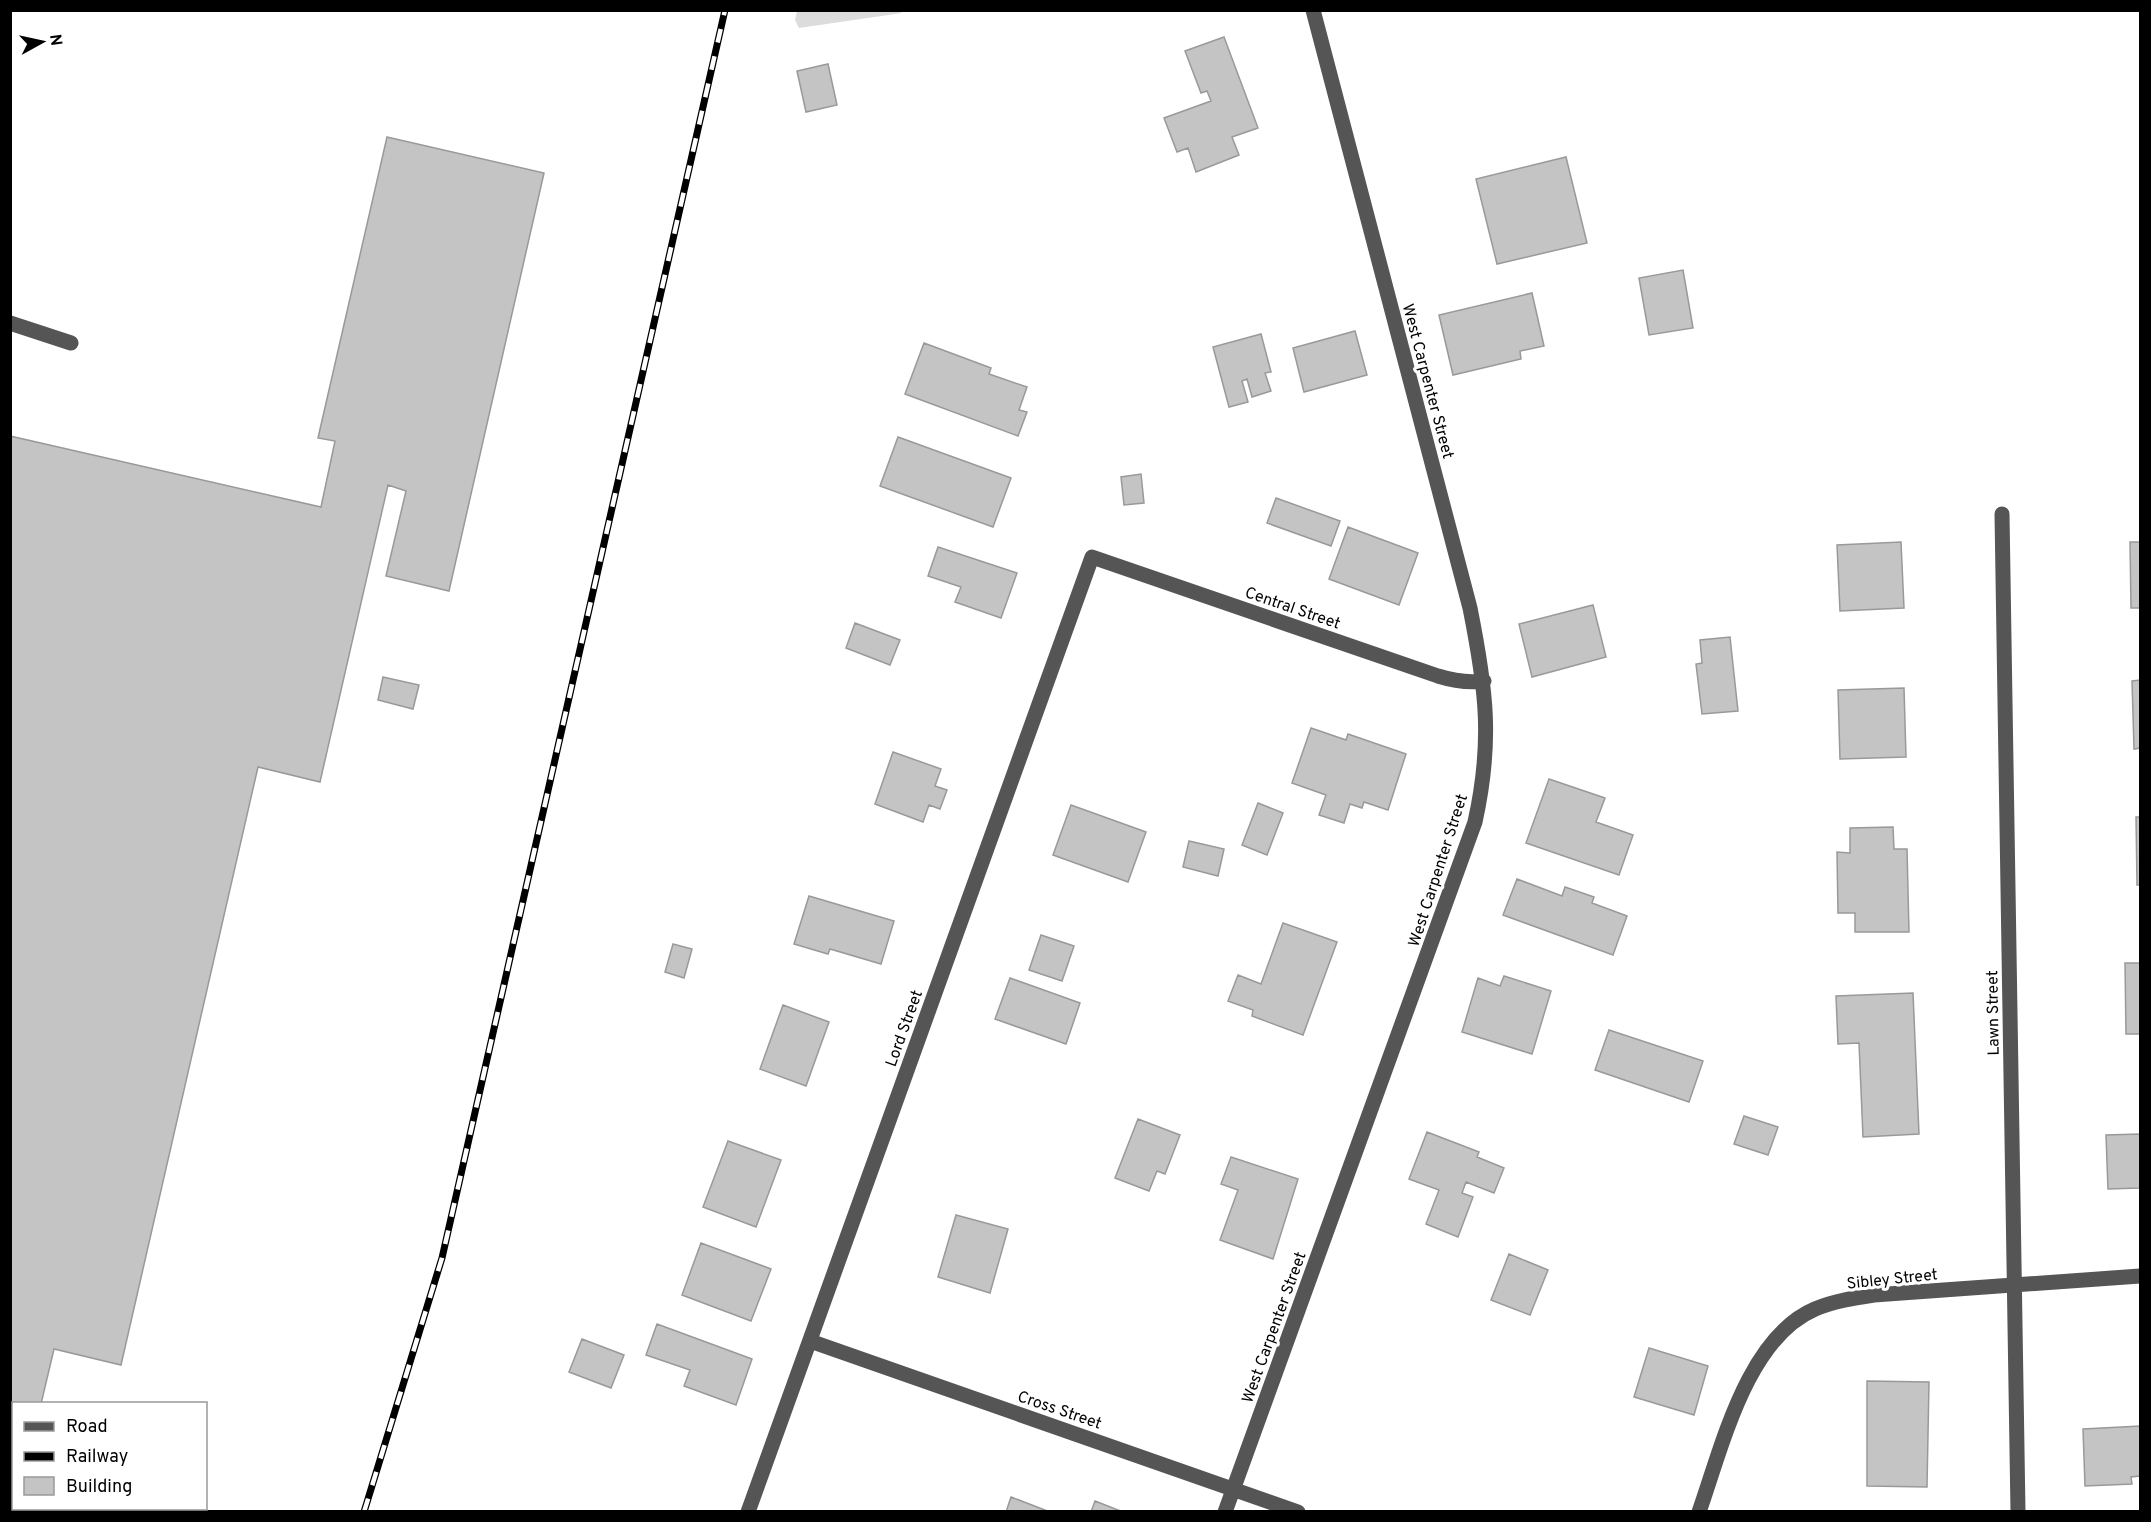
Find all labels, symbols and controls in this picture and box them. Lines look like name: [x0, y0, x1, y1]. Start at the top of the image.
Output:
north arrow: [12, 12, 72, 72]
text: N: [44, 33, 66, 47]
street label: West Carpenter Street: [1397, 302, 1457, 461]
street label: Central Street: [1242, 583, 1343, 635]
street label: West Carpenter Street: [1405, 792, 1473, 949]
street label: Lawn Street: [1983, 970, 2005, 1056]
street label: Lord Street: [882, 987, 928, 1070]
street label: West Carpenter Street: [1238, 1249, 1312, 1406]
street label: Sibley Street: [1846, 1265, 1939, 1295]
street label: Cross Street: [1015, 1387, 1104, 1435]
legend: [12, 1402, 207, 1510]
text: Road: [66, 1416, 108, 1439]
text: Railway: [66, 1446, 128, 1469]
text: Building: [66, 1476, 132, 1499]

